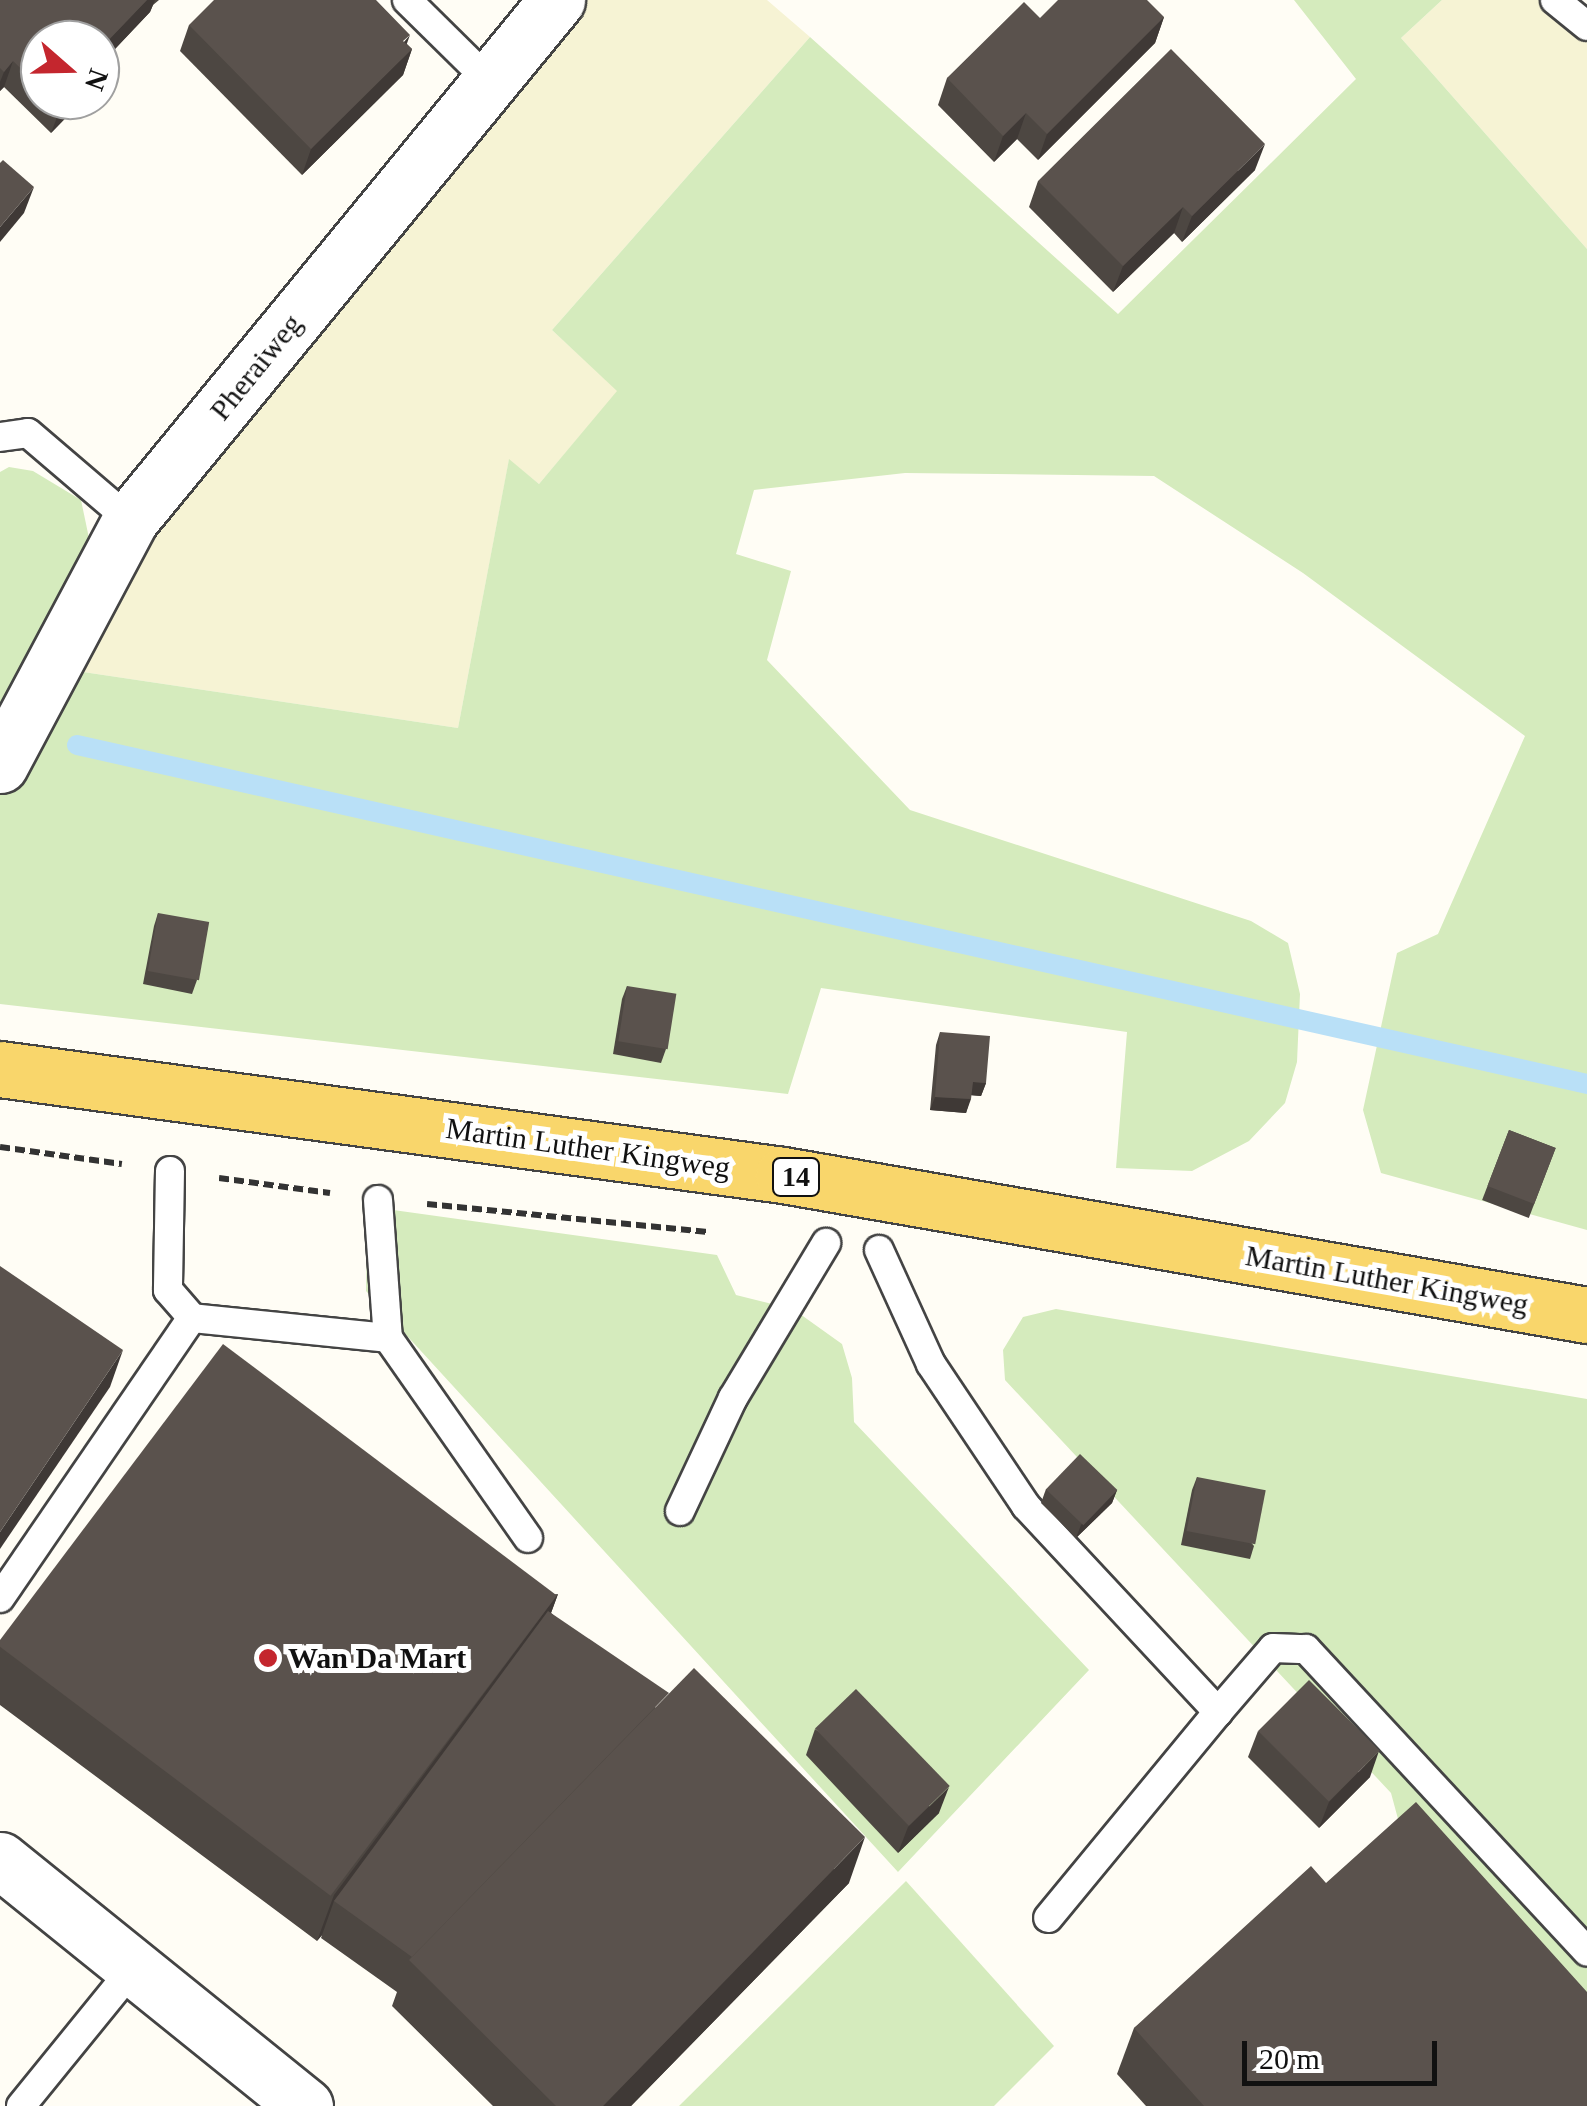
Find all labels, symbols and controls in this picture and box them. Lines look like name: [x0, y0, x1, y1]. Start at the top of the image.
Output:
north arrow: [20, 20, 120, 120]
text: N: [79, 65, 115, 95]
street label: Pheraiweg: [202, 306, 310, 428]
street label: Martin Luther Kingweg: [444, 1110, 732, 1186]
road number: 14: [771, 1154, 821, 1200]
street label: Martin Luther Kingweg: [1243, 1237, 1531, 1323]
place label: Wan Da Mart: [288, 1640, 466, 1676]
marker: Wan Da Mart: [257, 1647, 279, 1669]
scale bar: [1247, 2021, 1442, 2083]
text: 20 m: [1259, 2042, 1320, 2075]

